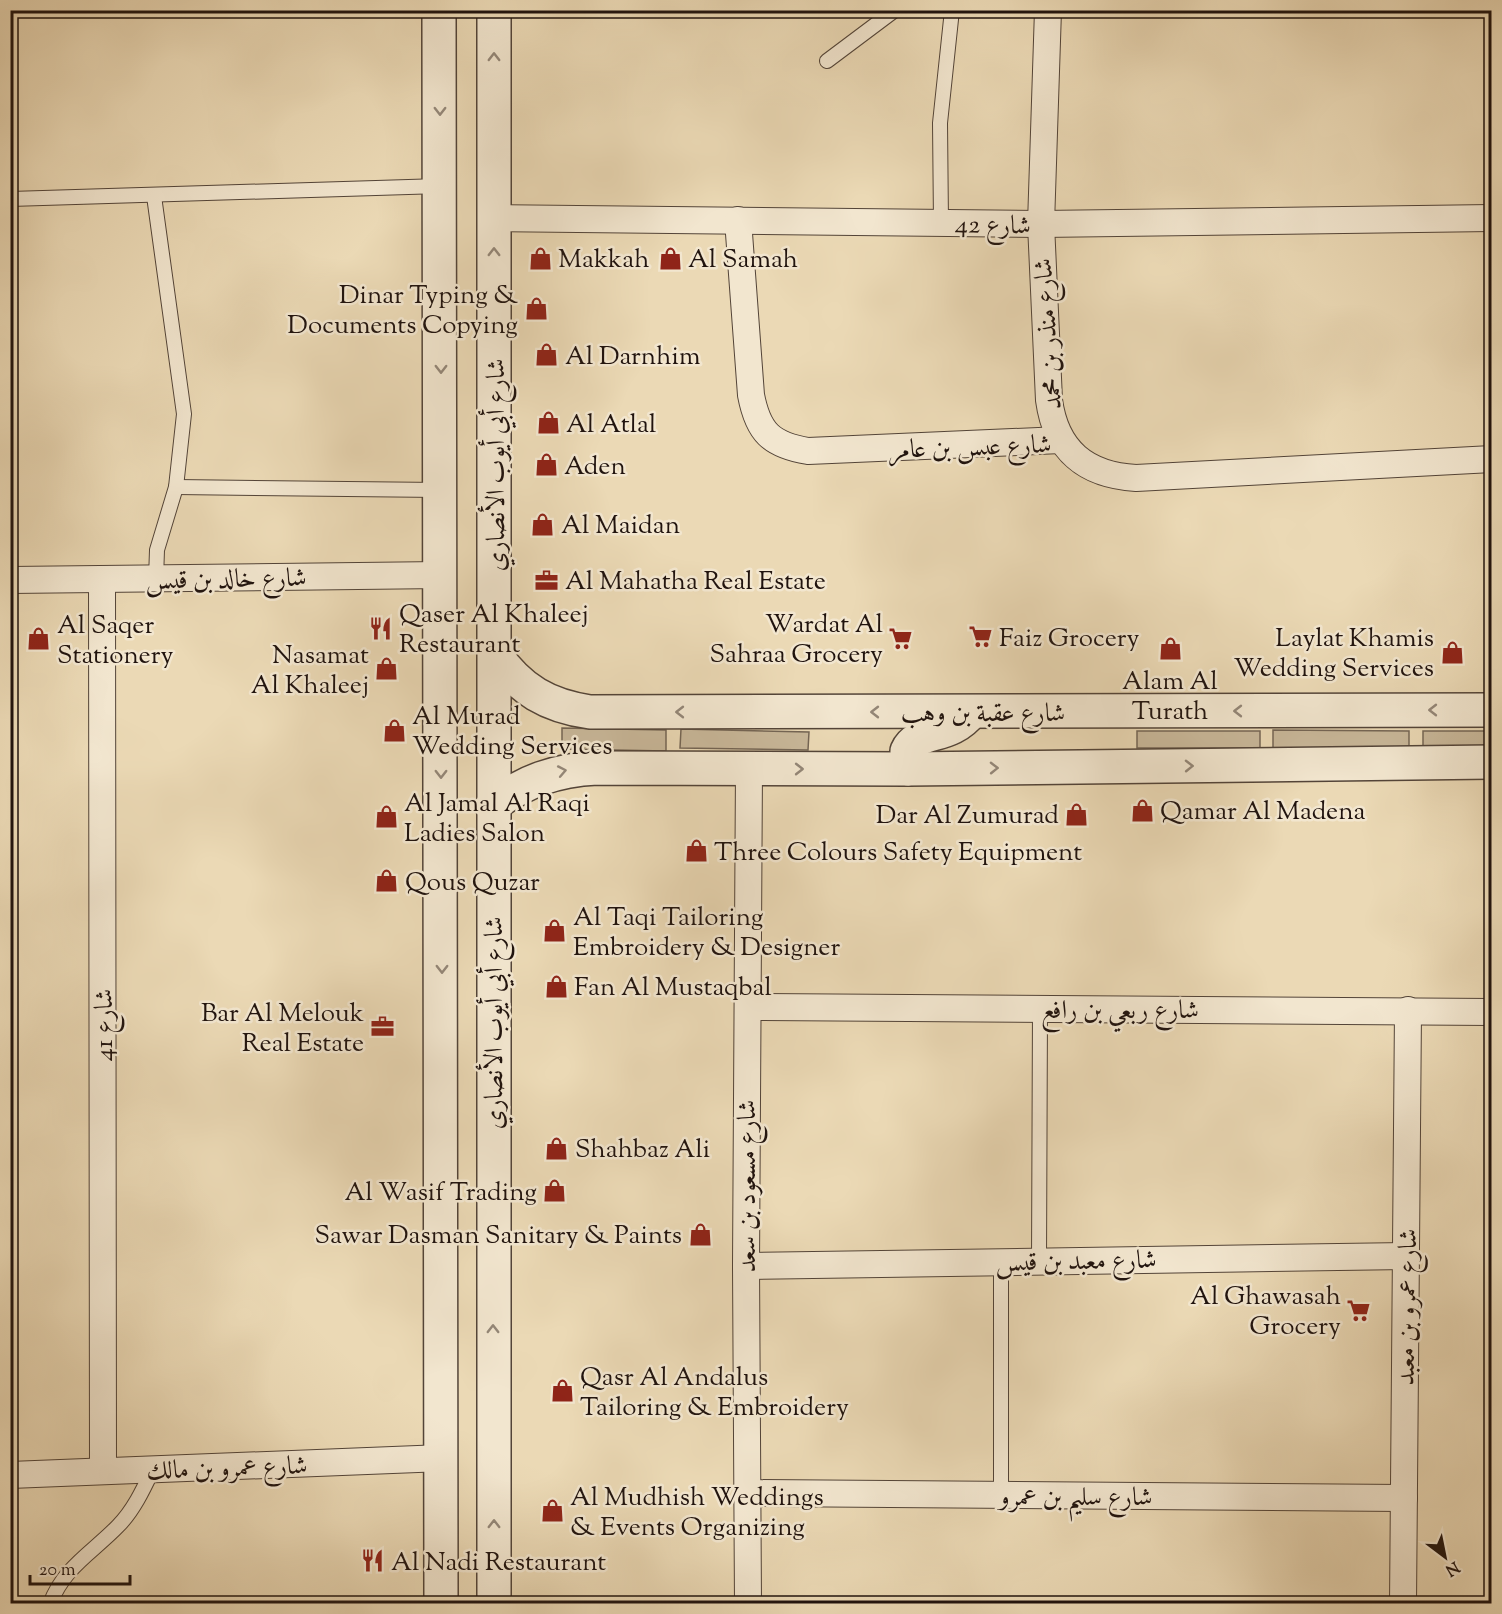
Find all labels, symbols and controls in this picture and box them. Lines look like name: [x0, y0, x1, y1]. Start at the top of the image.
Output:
one-way arrow: [488, 53, 500, 62]
one-way arrow: [434, 106, 446, 115]
street label: شارع 42: [955, 207, 1031, 247]
place label: Makkah: [558, 242, 649, 279]
place label: Al Samah: [688, 242, 798, 279]
shop icon: Makkah: [527, 245, 553, 271]
shop icon: Al Samah: [657, 245, 683, 271]
one-way arrow: [488, 248, 500, 257]
street label: شارع منذر بن محمد: [1026, 257, 1074, 411]
place label: Dinar Typing & Documents Copying: [287, 278, 518, 345]
shop icon: Dinar Typing & Documents Copying: [523, 296, 549, 322]
place label: Al Darnhim: [565, 339, 700, 376]
shop icon: Al Darnhim: [534, 342, 560, 368]
street label: شارع أبي أيوب الأنصاري: [477, 358, 517, 572]
one-way arrow: [435, 364, 447, 373]
place label: Al Atlal: [566, 407, 656, 444]
shop icon: Al Atlal: [535, 410, 561, 436]
street label: شارع عبس بن عامر: [888, 427, 1052, 471]
place label: Aden: [564, 449, 626, 486]
shop icon: Aden: [533, 452, 559, 478]
place label: Al Maidan: [561, 508, 680, 545]
shop icon: Al Maidan: [530, 511, 556, 537]
street label: شارع خالد بن قيس: [145, 561, 307, 601]
place label: Al Mahatha Real Estate: [565, 564, 826, 601]
office icon: Al Mahatha Real Estate: [534, 567, 560, 593]
place label: Qaser Al Khaleej Restaurant: [399, 597, 589, 664]
place label: Wardat Al Sahraa Grocery: [709, 607, 883, 674]
place label: Al Saqer Stationery: [57, 608, 173, 675]
restaurant icon: Qaser Al Khaleej Restaurant: [368, 615, 394, 641]
place label: Faiz Grocery: [999, 621, 1140, 658]
place label: Laylat Khamis Wedding Services: [1233, 621, 1434, 688]
supermarket icon: Faiz Grocery: [968, 624, 994, 650]
supermarket icon: Wardat Al Sahraa Grocery: [888, 625, 914, 651]
shop icon: Al Saqer Stationery: [26, 626, 52, 652]
shop icon: Alam Al Turath: [1157, 636, 1183, 662]
place label: Nasamat Al Khaleej: [251, 638, 369, 705]
shop icon: Laylat Khamis Wedding Services: [1439, 639, 1465, 665]
shop icon: Nasamat Al Khaleej: [374, 656, 400, 682]
place label: Alam Al Turath: [1122, 664, 1218, 731]
street label: شارع عقبة بن وهب: [901, 696, 1065, 734]
place label: Al Murad Wedding Services: [412, 699, 613, 766]
one-way arrow: [1429, 704, 1438, 716]
one-way arrow: [1234, 705, 1243, 717]
one-way arrow: [676, 706, 685, 718]
one-way arrow: [871, 706, 880, 718]
shop icon: Al Murad Wedding Services: [381, 717, 407, 743]
one-way arrow: [1185, 760, 1194, 772]
one-way arrow: [795, 762, 804, 775]
one-way arrow: [990, 762, 999, 774]
one-way arrow: [557, 765, 567, 778]
one-way arrow: [435, 769, 447, 778]
place label: Al Jamal Al Raqi Ladies Salon: [404, 786, 590, 853]
place label: Qamar Al Madena: [1160, 794, 1366, 831]
shop icon: Qamar Al Madena: [1129, 797, 1155, 823]
place label: Dar Al Zumurad: [876, 798, 1059, 835]
shop icon: Dar Al Zumurad: [1064, 801, 1090, 827]
shop icon: Al Jamal Al Raqi Ladies Salon: [373, 804, 399, 830]
place label: Three Colours Safety Equipment: [714, 835, 1082, 872]
shop icon: Three Colours Safety Equipment: [683, 838, 709, 864]
place label: Qous Quzar: [405, 865, 540, 902]
shop icon: Qous Quzar: [374, 868, 400, 894]
place label: Al Taqi Tailoring Embroidery & Designer: [573, 900, 840, 967]
street label: شارع أبي أيوب الأنصاري: [475, 916, 515, 1130]
shop icon: Al Taqi Tailoring Embroidery & Designer: [542, 918, 568, 944]
one-way arrow: [436, 964, 448, 973]
place label: Fan Al Mustaqbal: [574, 970, 772, 1007]
shop icon: Fan Al Mustaqbal: [543, 973, 569, 999]
street label: شارع 41: [87, 989, 125, 1061]
street label: شارع ربعي بن رافع: [1041, 993, 1199, 1033]
place label: Bar Al Melouk Real Estate: [201, 996, 364, 1063]
office icon: Bar Al Melouk Real Estate: [369, 1014, 395, 1040]
street label: شارع مسعود بن سعد: [730, 1100, 768, 1272]
place label: Shahbaz Ali: [575, 1132, 710, 1169]
shop icon: Shahbaz Ali: [544, 1135, 570, 1161]
place label: Al Wasif Trading: [344, 1175, 537, 1212]
shop icon: Al Wasif Trading: [542, 1178, 568, 1204]
place label: Sawar Dasman Sanitary & Paints: [314, 1218, 682, 1255]
shop icon: Sawar Dasman Sanitary & Paints: [687, 1221, 713, 1247]
street label: شارع عمرو بن معبد: [1389, 1228, 1429, 1386]
street label: شارع معبد بن قيس: [995, 1243, 1157, 1283]
place label: Al Ghawasah Grocery: [1190, 1279, 1341, 1346]
supermarket icon: Al Ghawasah Grocery: [1346, 1297, 1372, 1323]
one-way arrow: [487, 1325, 499, 1334]
place label: Qasr Al Andalus Tailoring & Embroidery: [580, 1360, 849, 1427]
shop icon: Qasr Al Andalus Tailoring & Embroidery: [549, 1378, 575, 1404]
street label: شارع عمرو بن مالك: [146, 1448, 308, 1492]
place label: Al Mudhish Weddings & Events Organizing: [570, 1480, 824, 1547]
street label: شارع سليم بن عمرو: [996, 1480, 1153, 1522]
shop icon: Al Mudhish Weddings & Events Organizing: [539, 1498, 565, 1524]
one-way arrow: [488, 1520, 500, 1529]
north arrow: [1415, 1527, 1475, 1587]
place label: Al Nadi Restaurant: [391, 1545, 606, 1582]
scale bar: [30, 1548, 130, 1586]
restaurant icon: Al Nadi Restaurant: [360, 1548, 386, 1574]
text: N: [1440, 1554, 1463, 1581]
text: 20 m: [39, 1558, 76, 1584]

